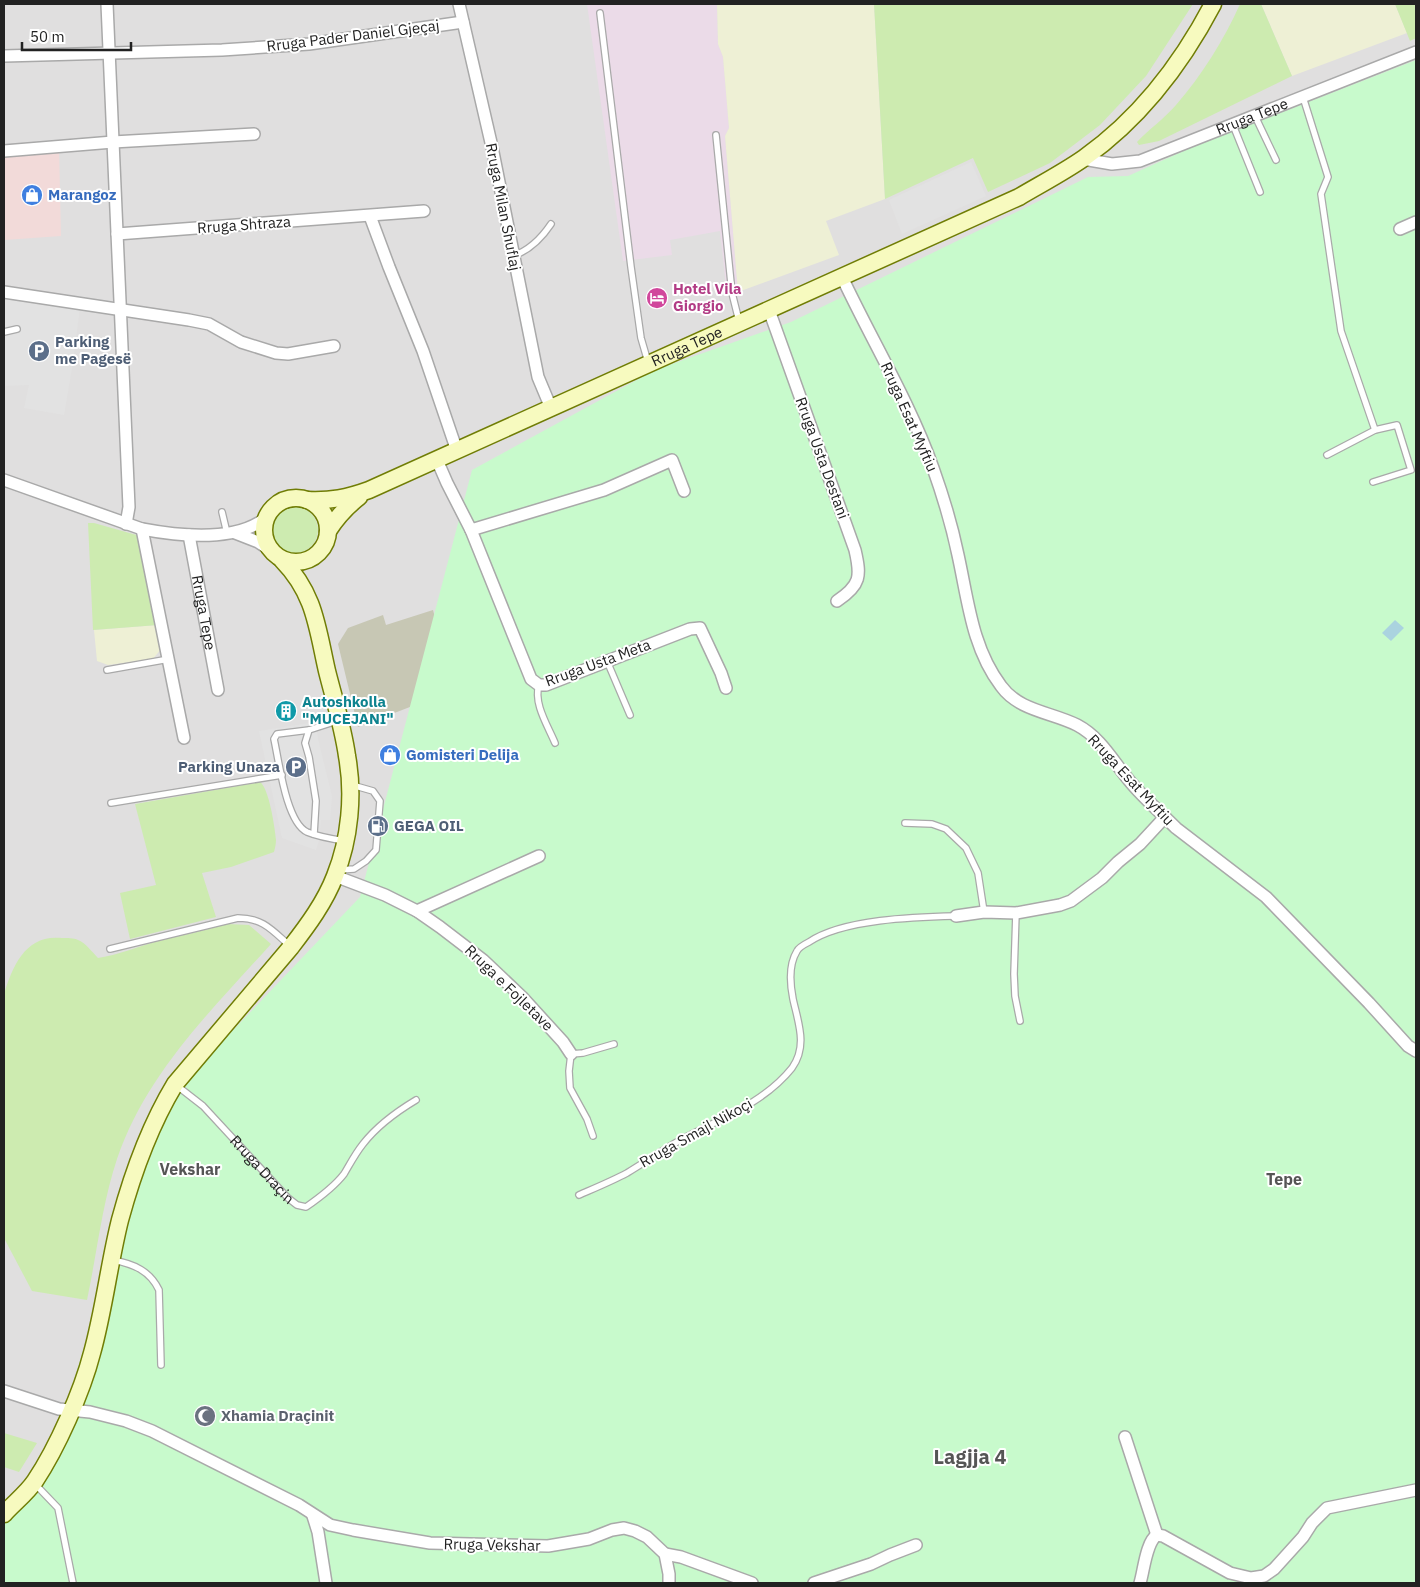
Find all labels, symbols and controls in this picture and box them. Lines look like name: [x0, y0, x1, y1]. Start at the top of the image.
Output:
street label: Rruga Pader Daniel Gjeçaj: [265, 15, 440, 56]
scale bar: [22, 20, 131, 52]
text: 50 m: [30, 27, 65, 46]
street label: Rruga Tepe: [1213, 94, 1291, 139]
street label: Rruga Milan Shuflaj: [482, 141, 525, 272]
shop icon: Marangoz: [20, 183, 44, 207]
place label: Marangoz: [48, 185, 117, 204]
street label: Rruga Shtraza: [196, 212, 292, 237]
place label: Hotel Vila Giorgio: [673, 279, 742, 315]
hotel icon: Hotel Vila Giorgio: [645, 286, 669, 310]
street label: Rruga Tepe: [648, 322, 725, 370]
place label: Parking me Pagesë: [55, 332, 131, 368]
parking icon: Parking me Pagesë: [27, 339, 51, 363]
street label: Rruga Esat Myftiu: [877, 359, 942, 475]
street label: Rruga Usta Destani: [792, 394, 853, 521]
street label: Rruga Tepe: [188, 574, 220, 652]
street label: Rruga Usta Meta: [542, 635, 653, 690]
place label: Autoshkolla "MUCEJANI": [302, 692, 394, 728]
building icon: Autoshkolla "MUCEJANI": [274, 699, 298, 723]
street label: Rruga Esat Myftiu: [1084, 730, 1179, 829]
shop icon: Gomisteri Delija: [378, 743, 402, 767]
place label: Gomisteri Delija: [406, 745, 519, 764]
parking icon: Parking Unaza: [284, 755, 308, 779]
place label: Parking Unaza: [178, 757, 280, 776]
fuel station icon: GEGA OIL: [366, 814, 390, 838]
place label: GEGA OIL: [394, 816, 464, 835]
street label: Rruga e Fojletave: [461, 941, 558, 1035]
street label: Rruga Smajl Nikoçi: [636, 1094, 755, 1171]
street label: Rruga Draçin: [226, 1131, 298, 1208]
district label: Vekshar: [159, 1159, 221, 1179]
district label: Tepe: [1266, 1169, 1302, 1189]
mosque icon: Xhamia Draçinit: [193, 1404, 217, 1428]
place label: Xhamia Draçinit: [221, 1406, 334, 1425]
district label: Lagjja 4: [933, 1443, 1007, 1470]
street label: Rruga Vekshar: [443, 1534, 541, 1555]

